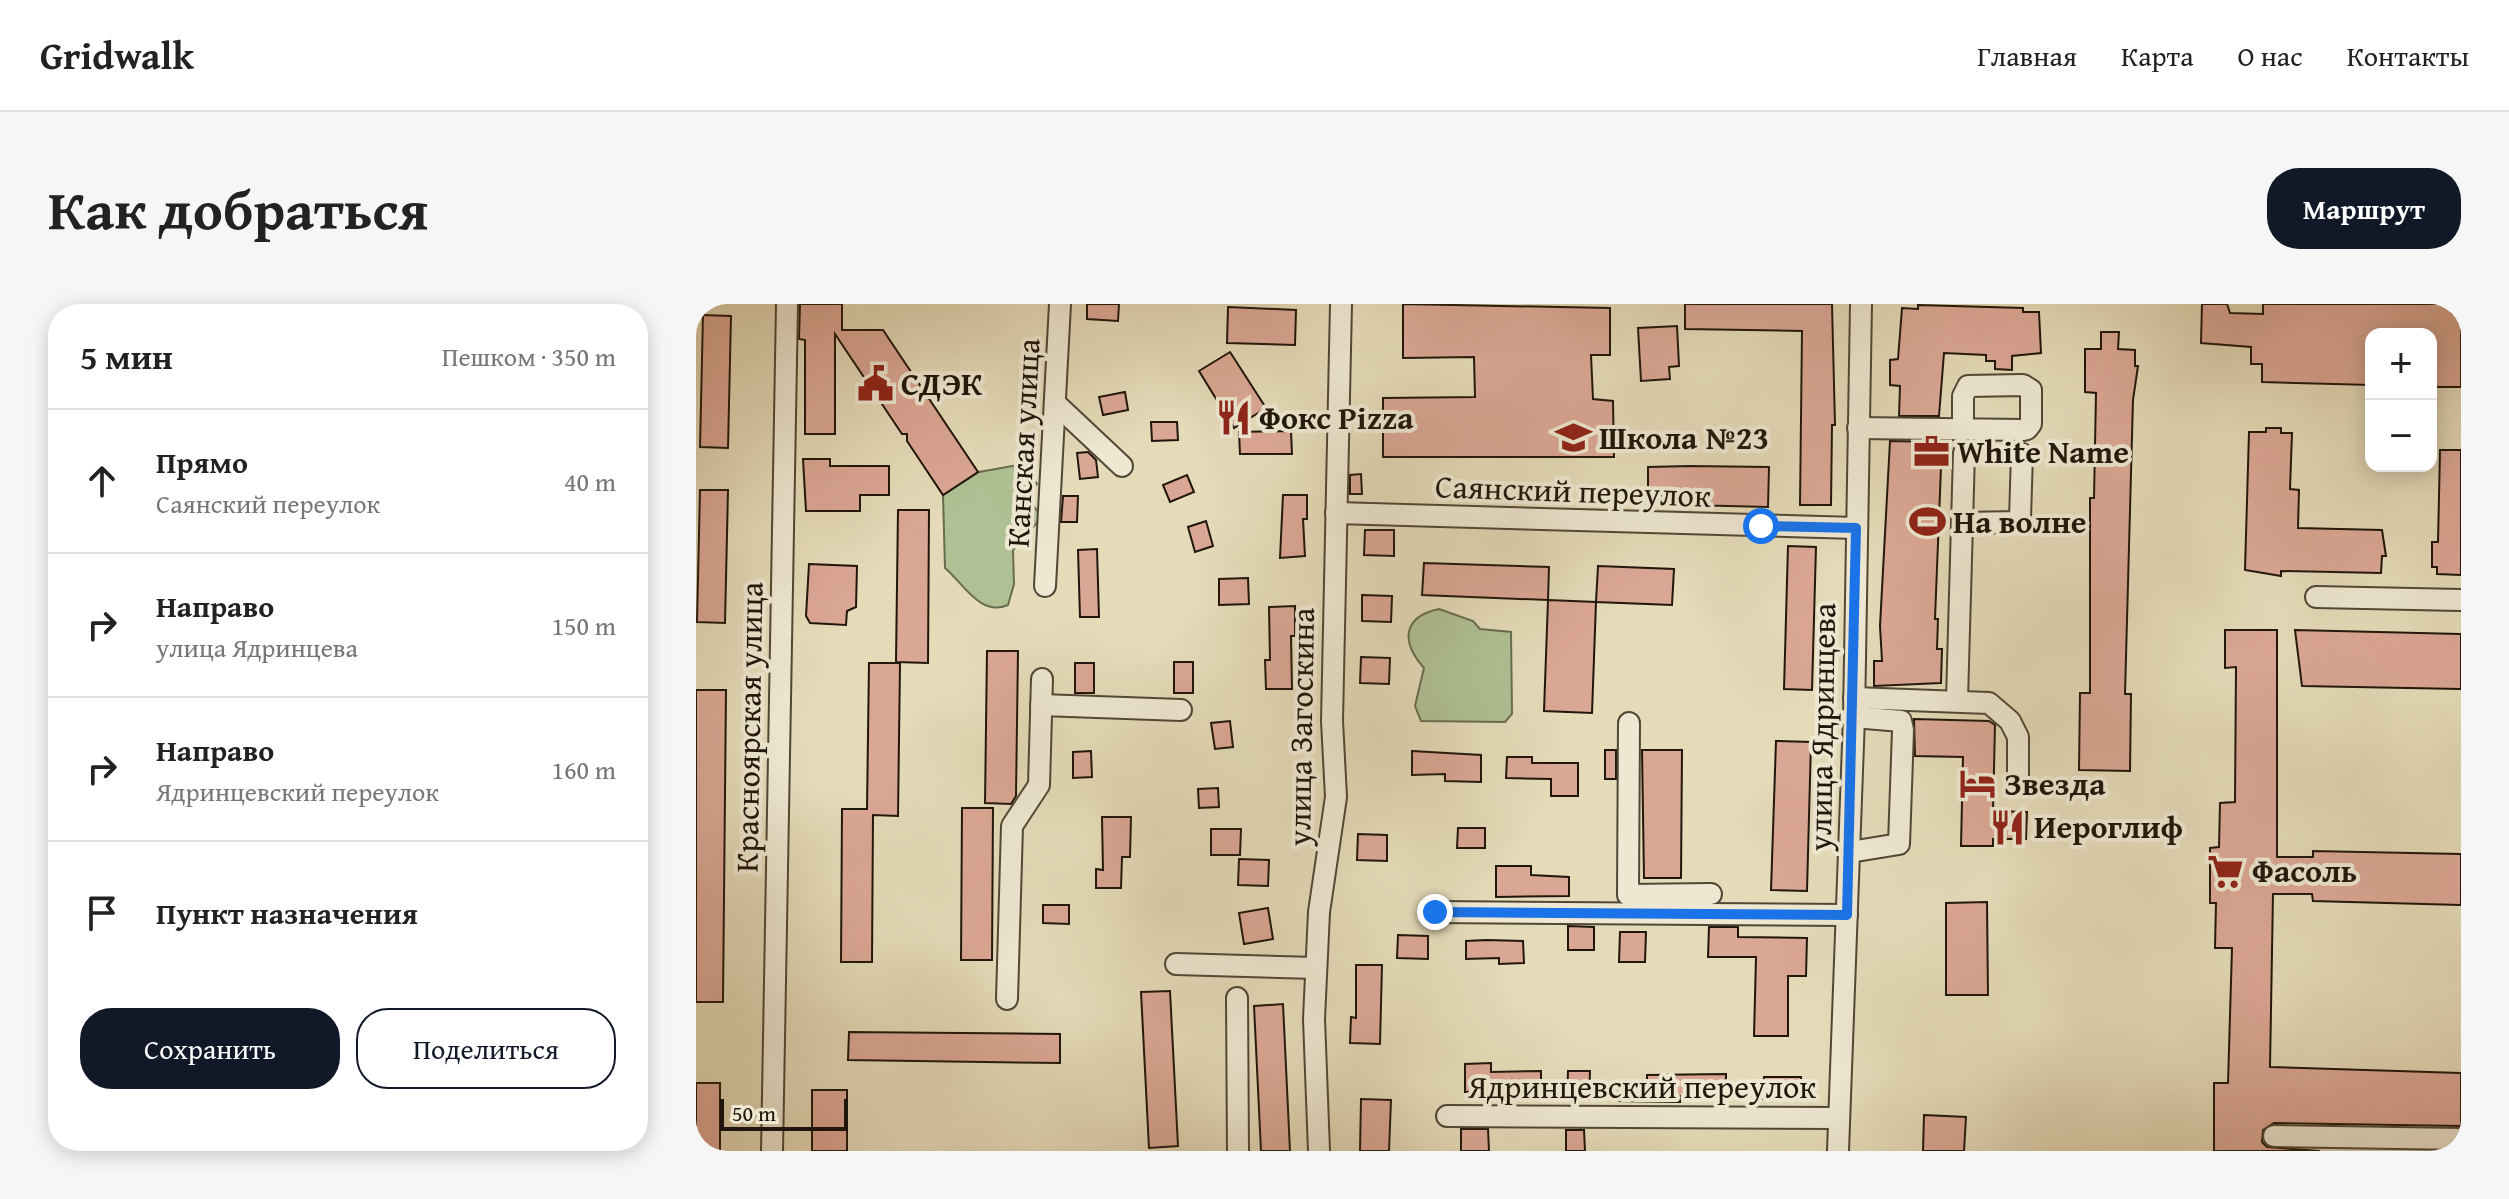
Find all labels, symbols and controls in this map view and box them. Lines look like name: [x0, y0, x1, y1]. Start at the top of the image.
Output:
text: Gridwalk: [40, 27, 194, 83]
text: Главная: [1977, 35, 2077, 76]
text: Карта: [2121, 35, 2193, 76]
text: О нас: [2237, 35, 2303, 76]
text: Контакты: [2347, 35, 2469, 76]
text: Как добраться: [48, 167, 428, 250]
button: Маршрут: [2267, 168, 2461, 249]
map controls: [2365, 328, 2437, 472]
button: +: [2365, 328, 2437, 400]
text: 5 мин: [80, 332, 173, 381]
street label: Канская улица: [994, 336, 1051, 549]
text: Пешком · 350 m: [442, 337, 616, 376]
place label: СДЭК: [901, 360, 983, 407]
public building icon: СДЭК: [856, 365, 894, 403]
place label: Фокс Pizza: [1259, 394, 1414, 441]
restaurant icon: Фокс Pizza: [1214, 399, 1252, 437]
button: −: [2365, 400, 2437, 472]
place label: Школа №23: [1599, 414, 1769, 461]
school or university icon: Школа №23: [1554, 419, 1592, 457]
place label: White Name: [1957, 428, 2129, 475]
office icon: White Name: [1912, 433, 1950, 471]
text: Прямо: [156, 440, 248, 484]
icon: ahead: [80, 459, 124, 503]
text: 40 m: [564, 462, 616, 501]
street label: Саянский переулок: [1434, 462, 1712, 519]
text: Саянский переулок: [156, 484, 380, 523]
place label: На волне: [1953, 498, 2087, 545]
sports icon: На волне: [1908, 503, 1946, 541]
route start: [1743, 508, 1779, 544]
street label: Красноярская улица: [722, 581, 775, 873]
text: Направо: [156, 584, 274, 628]
street label: улица Ядринцева: [1796, 602, 1847, 853]
icon: right: [80, 603, 124, 647]
text: 150 m: [551, 606, 616, 645]
street label: улица Загоскина: [1275, 606, 1326, 848]
text: улица Ядринцева: [156, 628, 358, 667]
text: Направо: [156, 728, 274, 772]
icon: right: [80, 747, 124, 791]
text: 160 m: [551, 750, 616, 789]
place label: Звезда: [2004, 760, 2106, 807]
hotel icon: Звезда: [1959, 765, 1997, 803]
text: Ядринцевский переулок: [156, 772, 439, 811]
place label: Иероглиф: [2034, 803, 2183, 850]
restaurant icon: Иероглиф: [1989, 808, 2027, 846]
place label: Фасоль: [2252, 847, 2357, 894]
supermarket icon: Фасоль: [2207, 852, 2245, 890]
icon: arrive: [80, 891, 124, 935]
text: Пункт назначения: [156, 891, 418, 935]
route end: [1417, 894, 1453, 930]
button: Сохранить: [80, 1008, 340, 1089]
button: Поделиться: [356, 1008, 616, 1089]
street label: Ядринцевский переулок: [1467, 1063, 1816, 1110]
scale bar: [720, 1095, 848, 1131]
text: 50 m: [732, 1097, 776, 1129]

